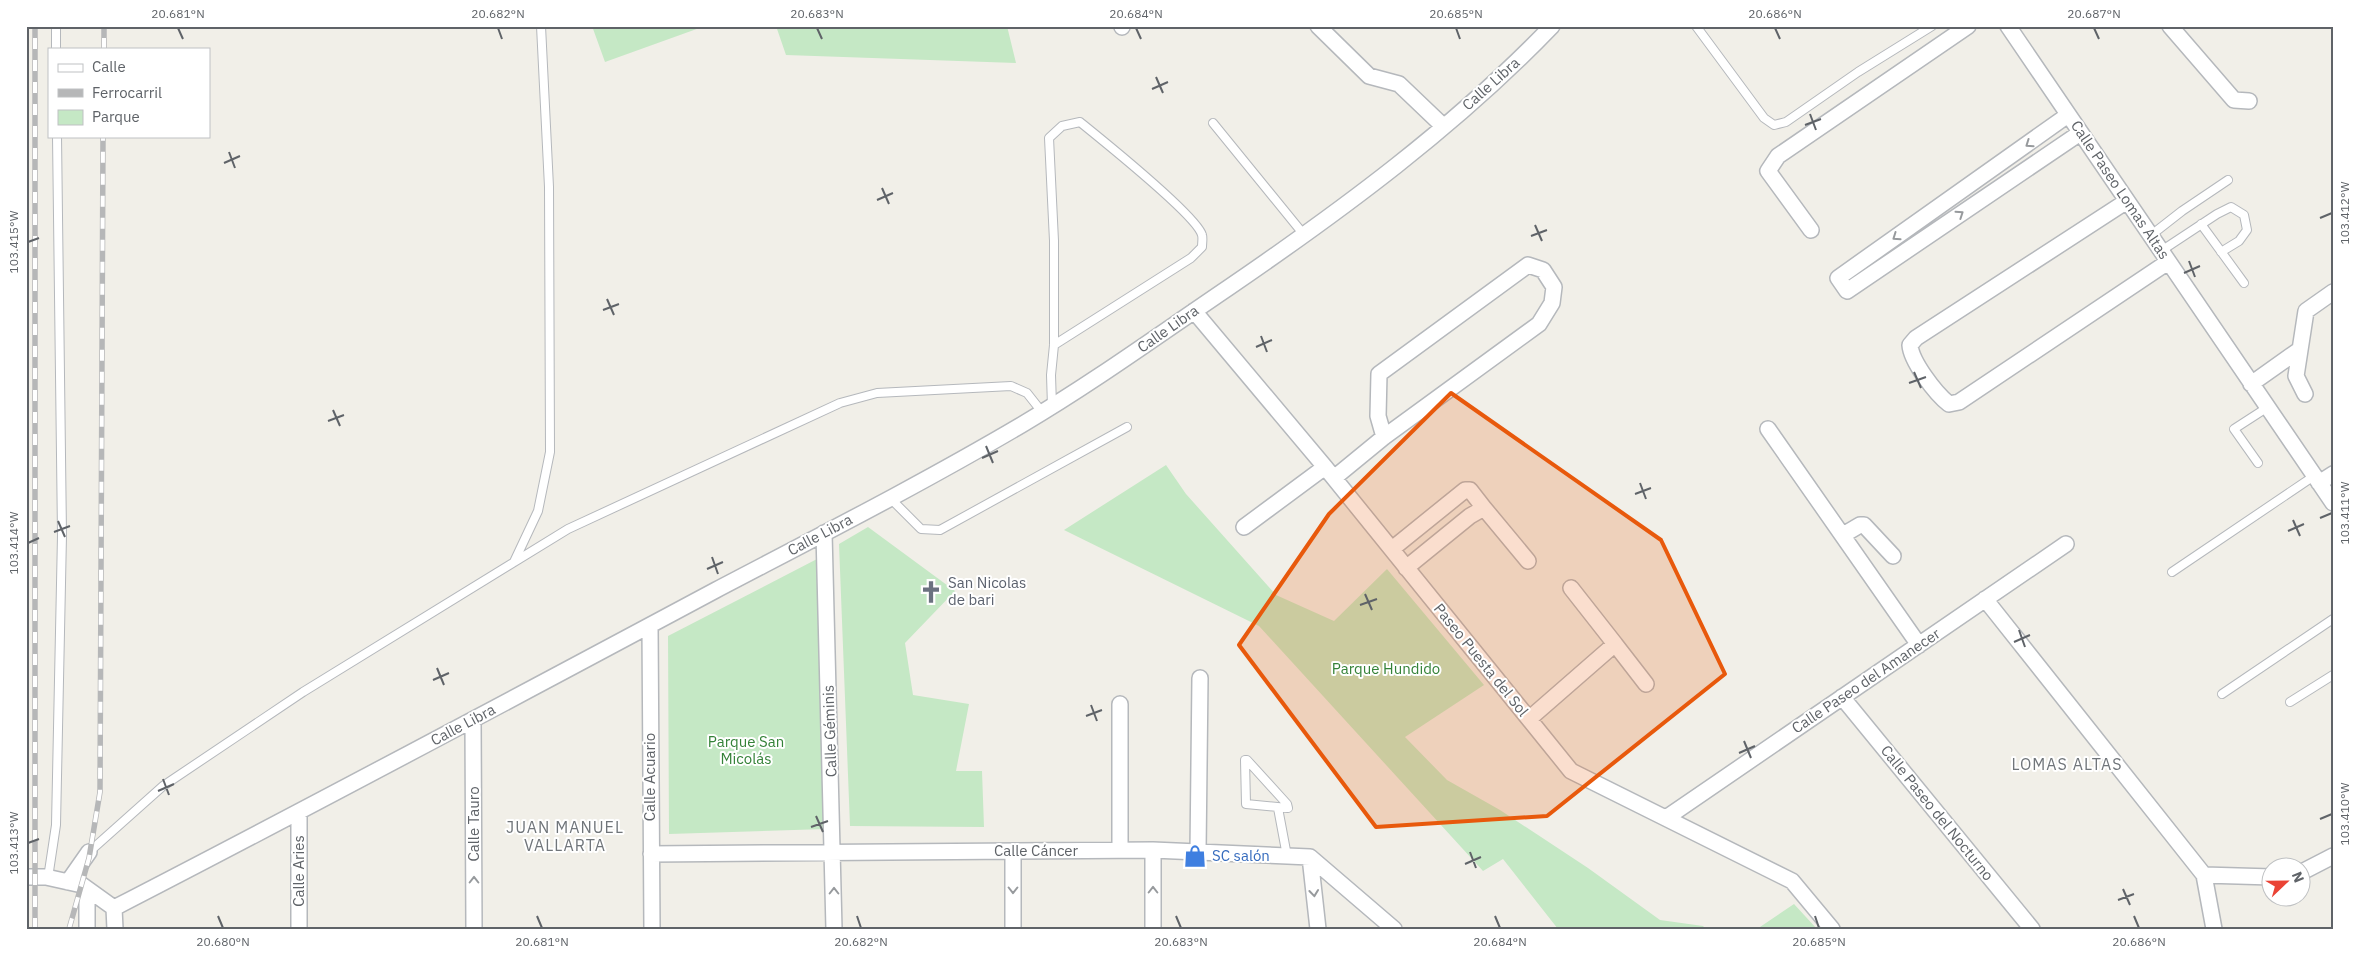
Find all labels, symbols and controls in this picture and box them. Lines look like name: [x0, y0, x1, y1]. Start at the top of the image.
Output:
text: 20.681°N: [151, 6, 205, 21]
text: 20.682°N: [471, 6, 525, 21]
text: 20.683°N: [790, 6, 844, 21]
text: 20.684°N: [1109, 6, 1163, 21]
text: 20.685°N: [1429, 6, 1483, 21]
text: 20.686°N: [1748, 6, 1802, 21]
text: 20.687°N: [2067, 6, 2121, 21]
legend: [48, 48, 210, 138]
street label: Calle Libra: [1458, 53, 1523, 114]
text: Calle: [92, 57, 126, 76]
text: Ferrocarril: [92, 83, 162, 102]
text: Parque: [92, 107, 140, 126]
street label: Calle Paseo Lomas Altas: [2067, 117, 2174, 263]
one-way arrow: [2025, 138, 2035, 147]
text: 103.412°W: [2337, 181, 2352, 244]
text: 103.415°W: [6, 210, 21, 273]
one-way arrow: [1954, 211, 1964, 220]
one-way arrow: [1892, 231, 1902, 240]
street label: Calle Libra: [1133, 301, 1202, 357]
text: 103.411°W: [2337, 481, 2352, 544]
street label: Calle Libra: [784, 510, 855, 560]
text: 103.414°W: [6, 511, 21, 574]
place label: San Nicolas de bari: [948, 573, 1026, 609]
church icon: San Nicolas de bari: [918, 579, 944, 605]
street label: Paseo Puesta del Sol: [1430, 599, 1533, 720]
street label: Calle Paseo del Amanecer: [1788, 624, 1944, 737]
park label: Parque Hundido: [1332, 659, 1440, 678]
street label: Calle Géminis: [818, 685, 841, 777]
street label: Calle Libra: [427, 700, 498, 750]
park label: Parque San Micolás: [708, 732, 784, 768]
street label: Calle Acuario: [640, 733, 659, 821]
street label: Calle Paseo del Nocturno: [1877, 741, 1998, 884]
district label: LOMAS ALTAS: [2011, 754, 2123, 774]
text: 103.410°W: [2337, 782, 2352, 845]
street label: Calle Tauro: [464, 786, 483, 862]
text: 103.413°W: [6, 811, 21, 874]
district label: JUAN MANUEL VALLARTA: [506, 817, 624, 855]
street label: Calle Aries: [289, 835, 308, 907]
street label: Calle Cáncer: [994, 841, 1079, 860]
shop icon: SC salón: [1182, 843, 1208, 869]
place label: SC salón: [1212, 846, 1270, 865]
north arrow: [2262, 858, 2312, 908]
text: N: [2288, 869, 2308, 885]
one-way arrow: [469, 876, 479, 884]
one-way arrow: [1148, 885, 1158, 893]
one-way arrow: [829, 886, 839, 894]
one-way arrow: [1008, 886, 1018, 894]
one-way arrow: [1308, 889, 1319, 897]
text: 20.680°N: [196, 934, 250, 949]
text: 20.681°N: [515, 934, 569, 949]
text: 20.682°N: [834, 934, 888, 949]
text: 20.683°N: [1154, 934, 1208, 949]
text: 20.684°N: [1473, 934, 1527, 949]
text: 20.685°N: [1792, 934, 1846, 949]
text: 20.686°N: [2112, 934, 2166, 949]

